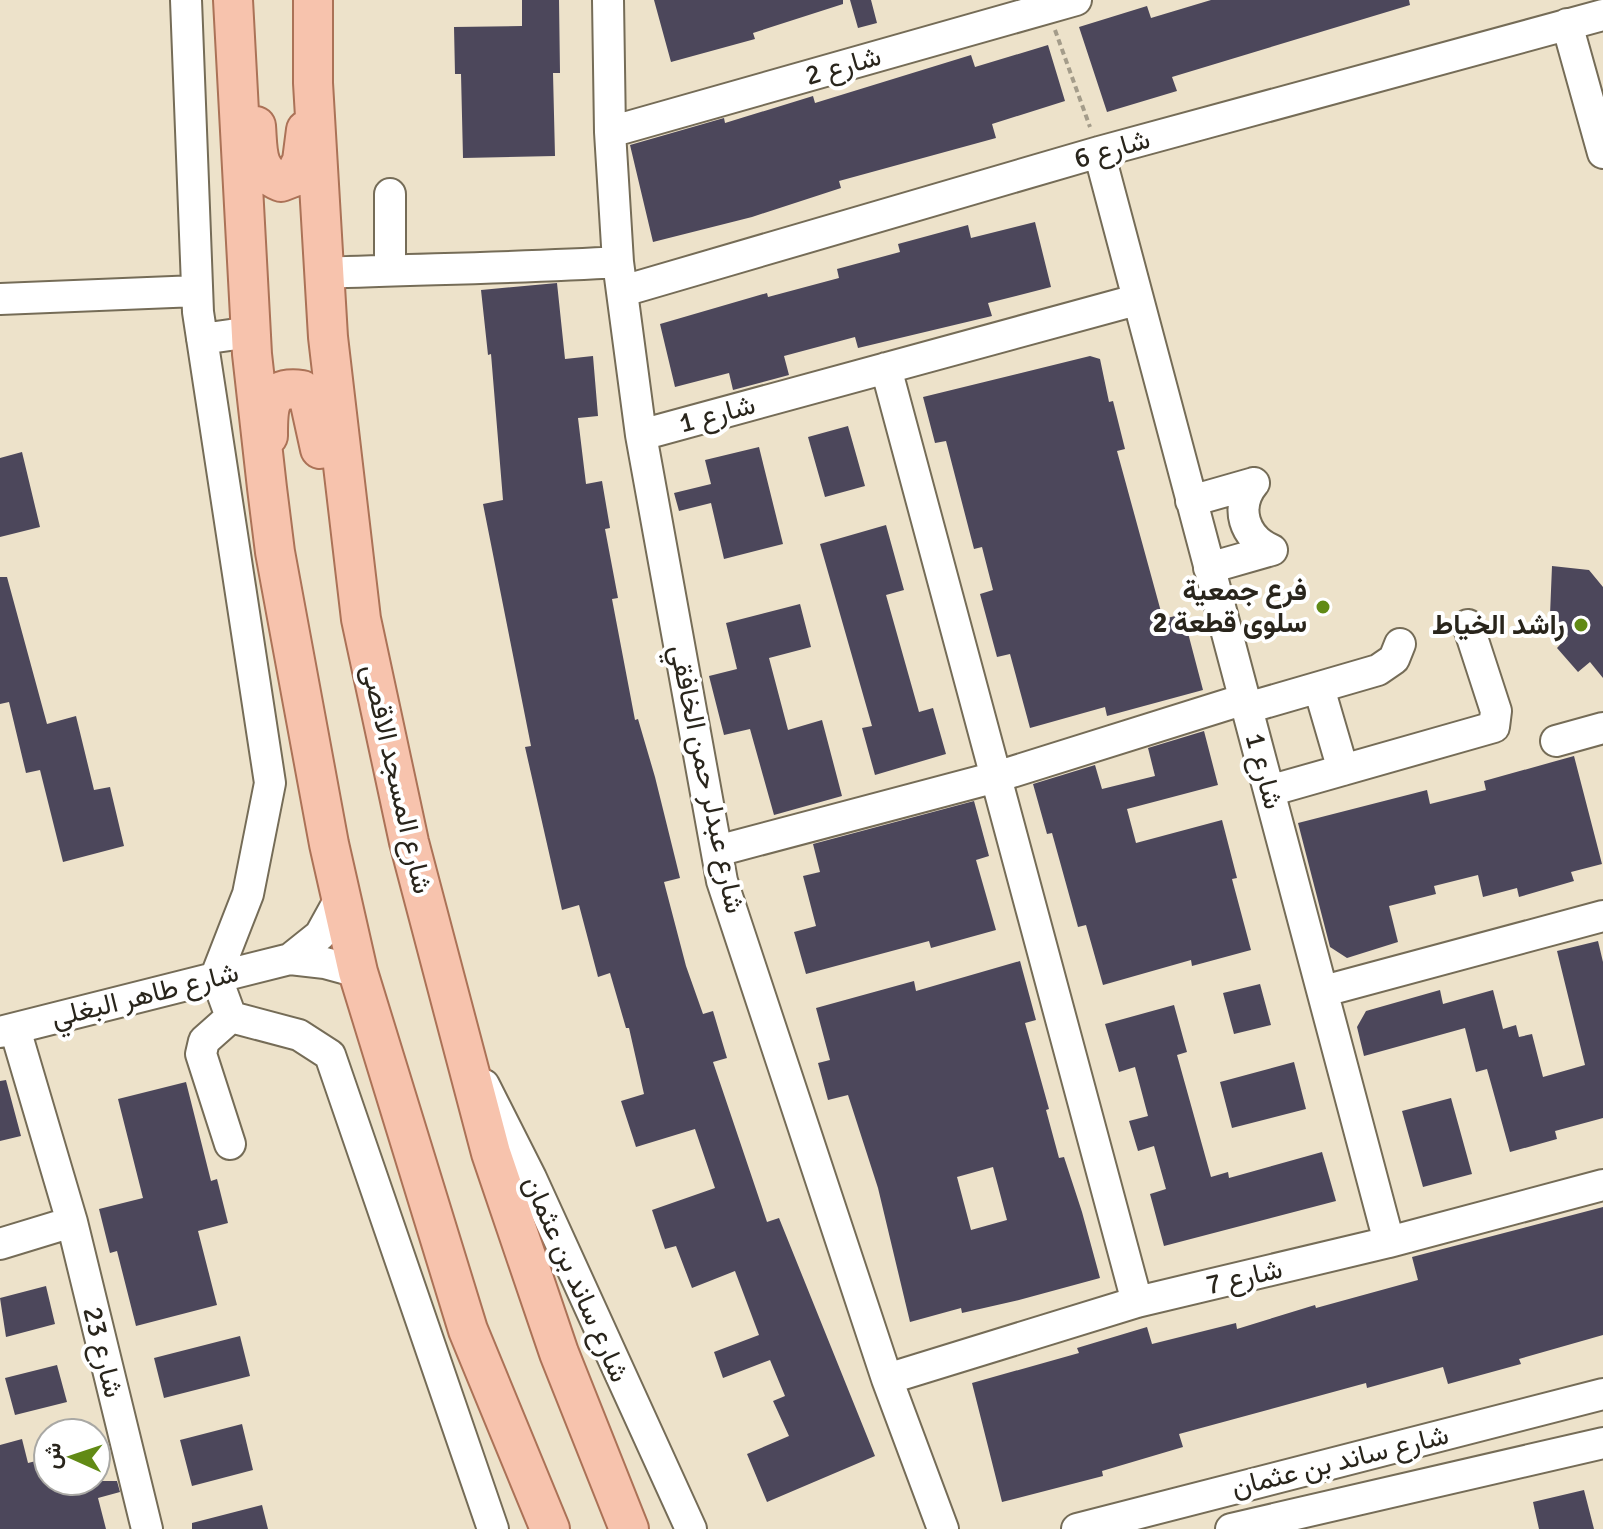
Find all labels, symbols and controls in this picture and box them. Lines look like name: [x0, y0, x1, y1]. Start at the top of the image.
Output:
street label: شارع 2: [801, 39, 885, 94]
street label: شارع 6: [1070, 122, 1154, 177]
street label: شارع 1: [675, 388, 759, 441]
place label: فرع جمعية سلوى قطعة 2: [1153, 574, 1307, 640]
marker: فرع جمعية سلوى قطعة 2: [1314, 598, 1332, 616]
place label: راشد الخياط: [1432, 608, 1565, 642]
marker: راشد الخياط: [1572, 616, 1590, 634]
street label: شارع عبدلر حمن الخافقي: [657, 642, 752, 917]
street label: شارع المسجد الاقصى: [353, 661, 440, 897]
street label: شارع 1: [1237, 729, 1290, 813]
street label: شارع طاهر البغلي: [48, 955, 243, 1040]
street label: شارع ساند بن عثمان: [514, 1170, 637, 1388]
street label: شارع 7: [1202, 1252, 1286, 1303]
street label: شارع 23: [74, 1303, 131, 1401]
north arrow: [32, 1417, 112, 1497]
street label: شارع ساند بن عثمان: [1228, 1418, 1452, 1505]
text: ش: [38, 1442, 67, 1470]

